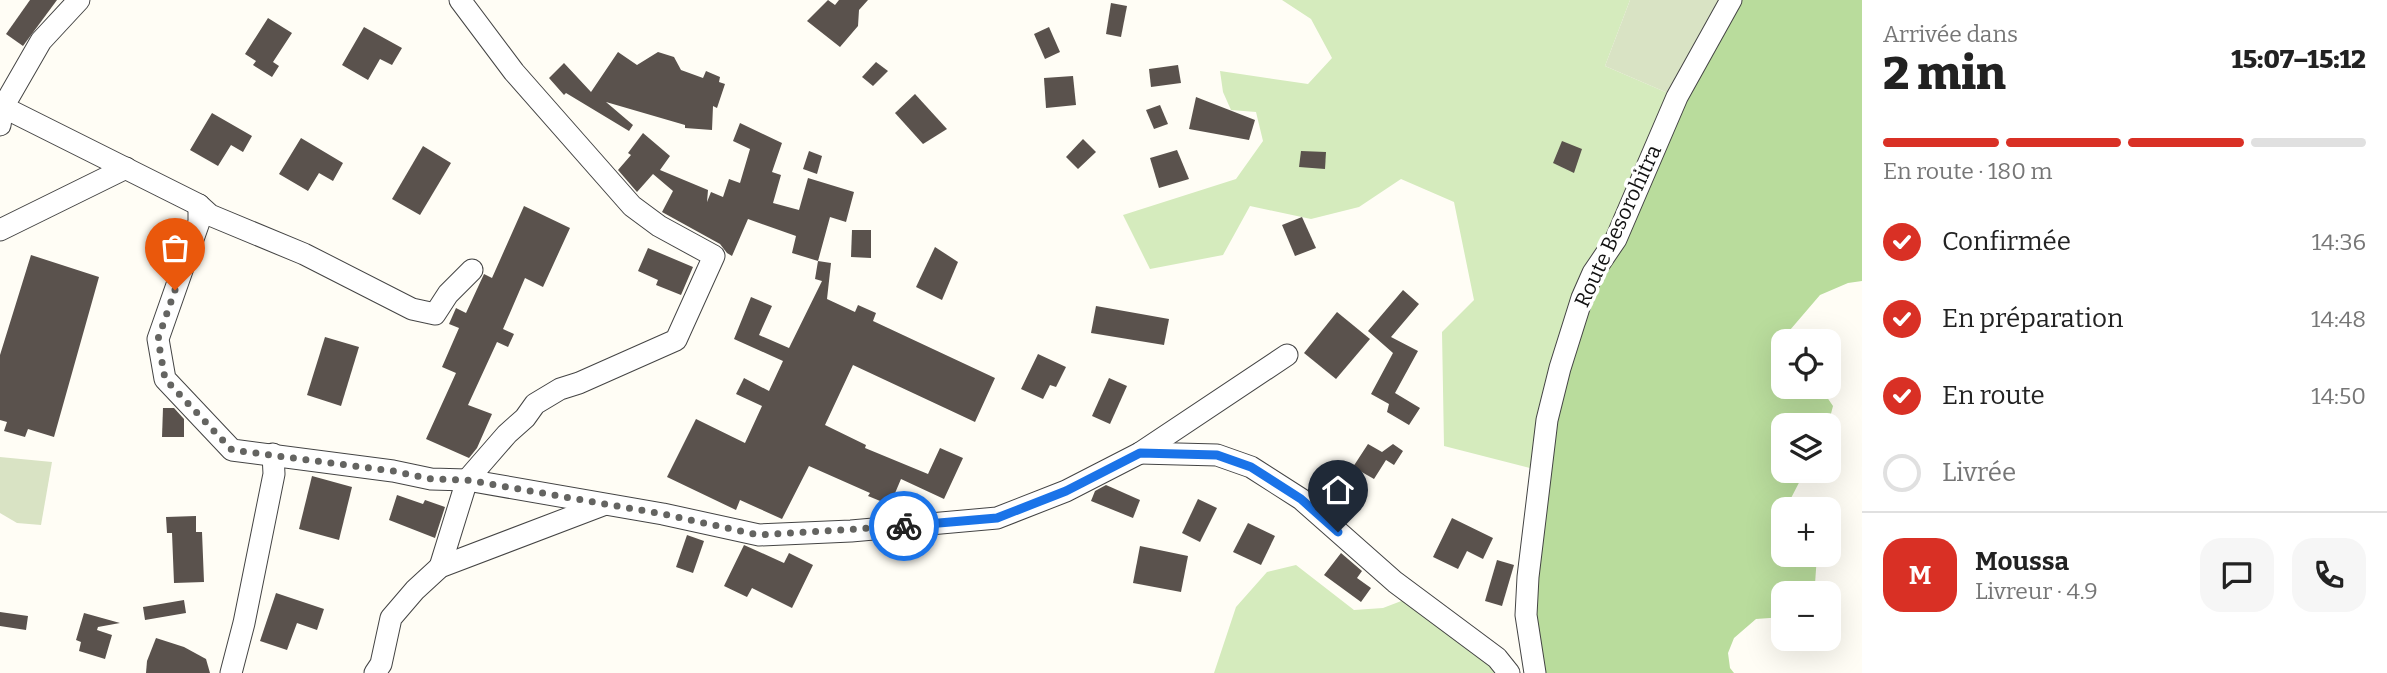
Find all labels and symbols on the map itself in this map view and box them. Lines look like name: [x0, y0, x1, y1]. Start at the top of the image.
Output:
street label: Route Besorohitra: [1569, 140, 1667, 311]
pin: [145, 218, 205, 290]
pin: [1308, 460, 1368, 532]
courier: [869, 491, 939, 561]

